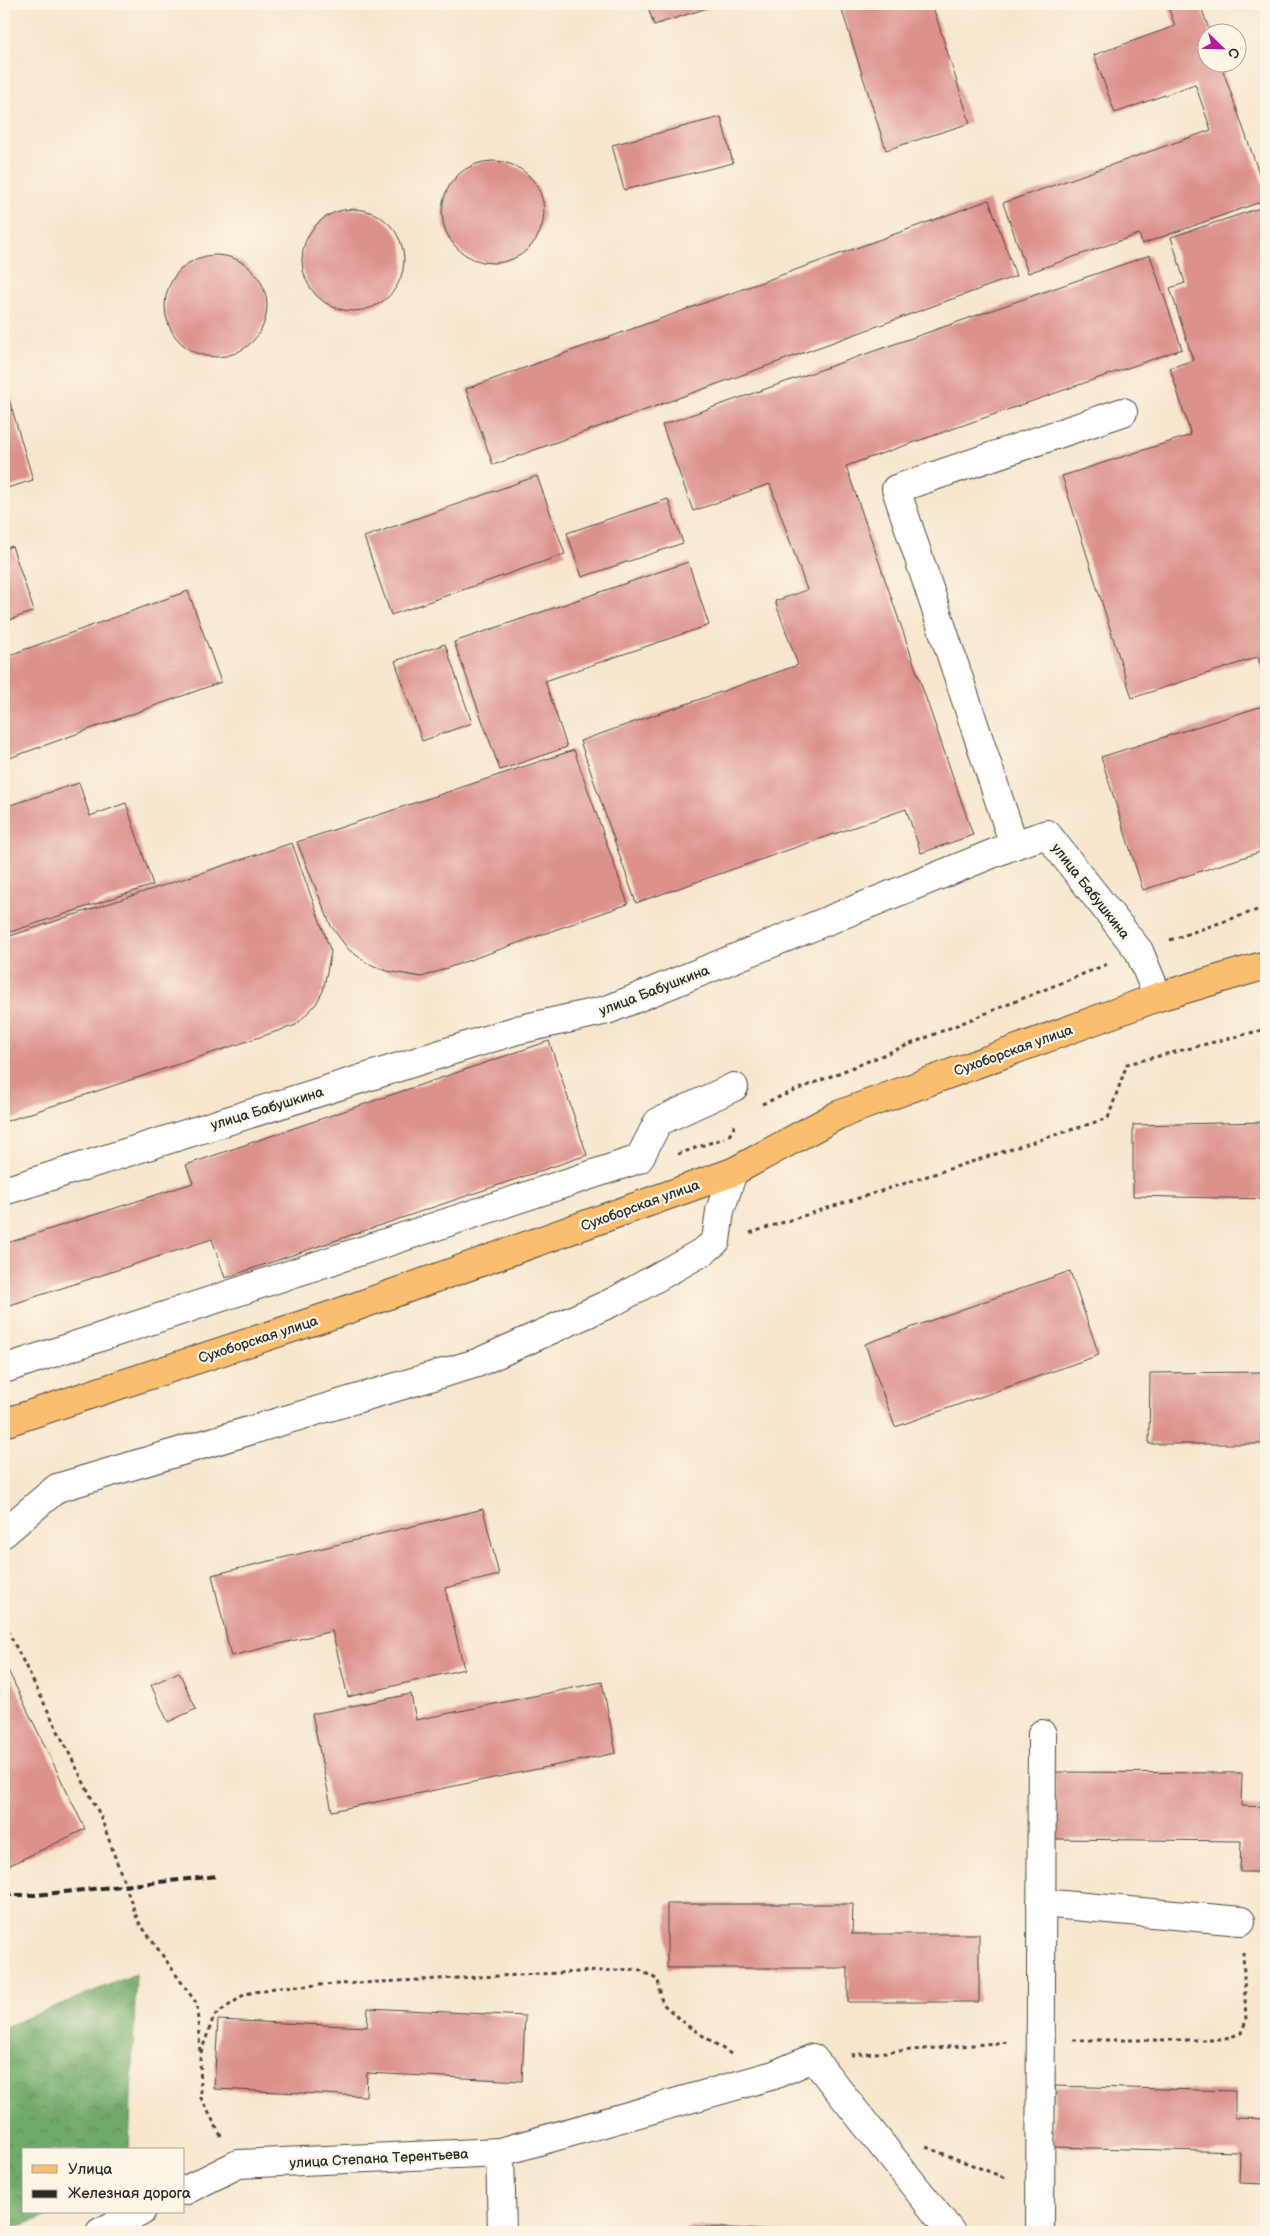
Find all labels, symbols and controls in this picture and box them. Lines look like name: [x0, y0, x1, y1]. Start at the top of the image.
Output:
north arrow: [1198, 22, 1248, 72]
text: С: [1224, 45, 1243, 61]
street label: улица Бабушкина: [1048, 840, 1134, 943]
street label: улица Бабушкина: [597, 961, 712, 1019]
street label: Сухоборская улица: [952, 1021, 1075, 1080]
street label: улица Бабушкина: [209, 1083, 326, 1134]
street label: Сухоборская улица: [579, 1176, 702, 1235]
street label: Сухоборская улица: [196, 1312, 321, 1367]
street label: улица Степана Терентьева: [289, 2145, 470, 2172]
legend: [22, 2148, 185, 2214]
text: Улица: [68, 2160, 113, 2179]
text: Железная дорога: [68, 2184, 191, 2203]

